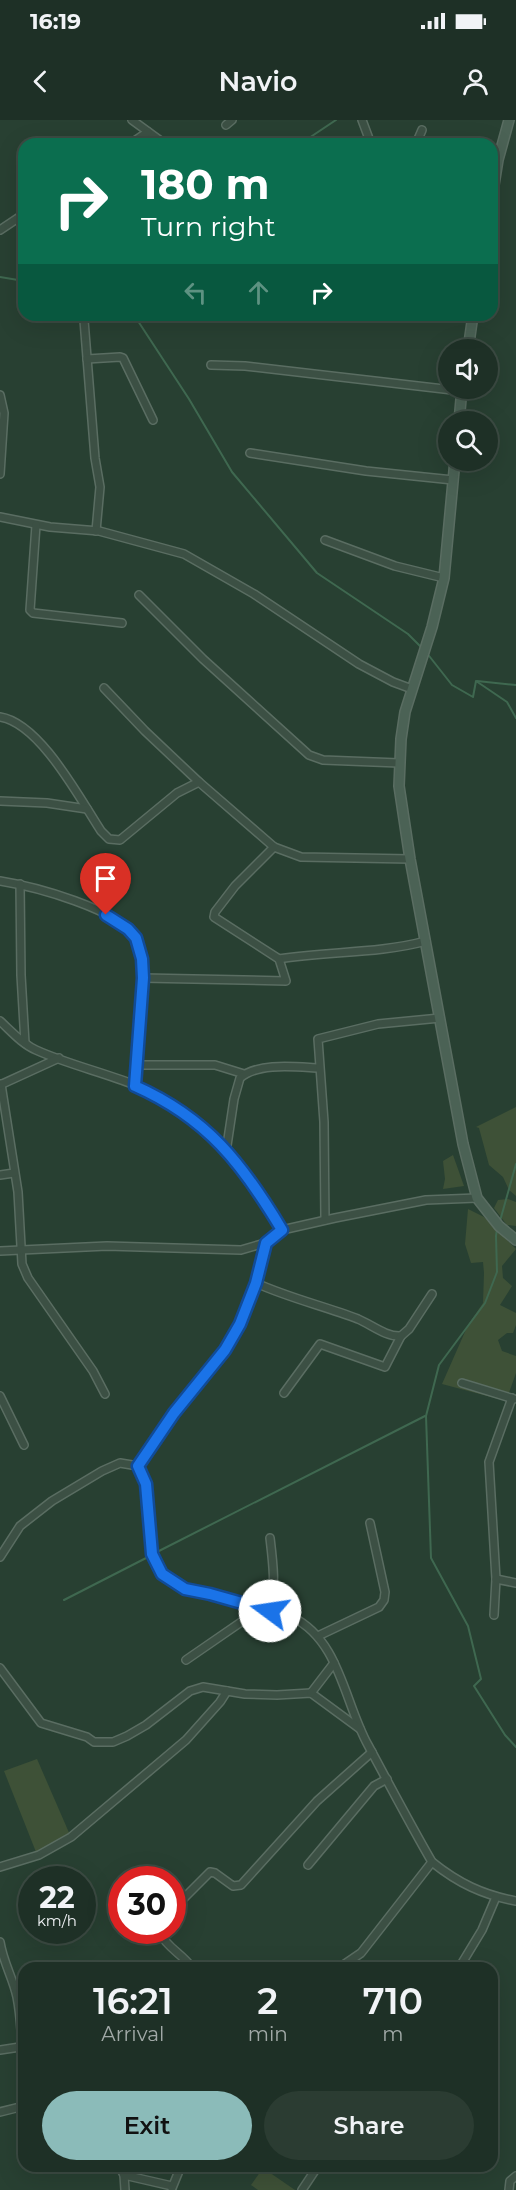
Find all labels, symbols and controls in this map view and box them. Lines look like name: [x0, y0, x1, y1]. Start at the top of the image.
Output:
text: 16:19: [30, 8, 81, 35]
icon: back: [24, 65, 57, 98]
text: Navio: [219, 65, 297, 98]
icon: person: [459, 65, 492, 98]
text: 180 m: [141, 158, 270, 210]
icon: right: [42, 162, 120, 240]
text: Turn right: [141, 210, 276, 243]
icon: left: [179, 276, 212, 309]
icon: ahead: [242, 276, 275, 309]
icon: right: [305, 276, 338, 309]
map controls: [438, 339, 498, 471]
button: sound: [438, 339, 498, 399]
button: search: [438, 411, 498, 471]
pin: [80, 853, 131, 915]
icon: arrive: [89, 862, 122, 895]
position arrow: [238, 1579, 302, 1643]
speed limit sign: 30: [108, 1866, 186, 1944]
text: 22: [39, 1879, 75, 1916]
text: km/h: [37, 1911, 77, 1930]
text: 16:21: [93, 1979, 173, 2023]
text: 2: [257, 1979, 278, 2023]
text: 710: [363, 1979, 423, 2023]
text: Arrival: [101, 2022, 164, 2046]
text: min: [248, 2022, 288, 2046]
text: m: [382, 2022, 404, 2046]
button: Exit: [42, 2091, 252, 2160]
button: Share: [264, 2091, 474, 2160]

